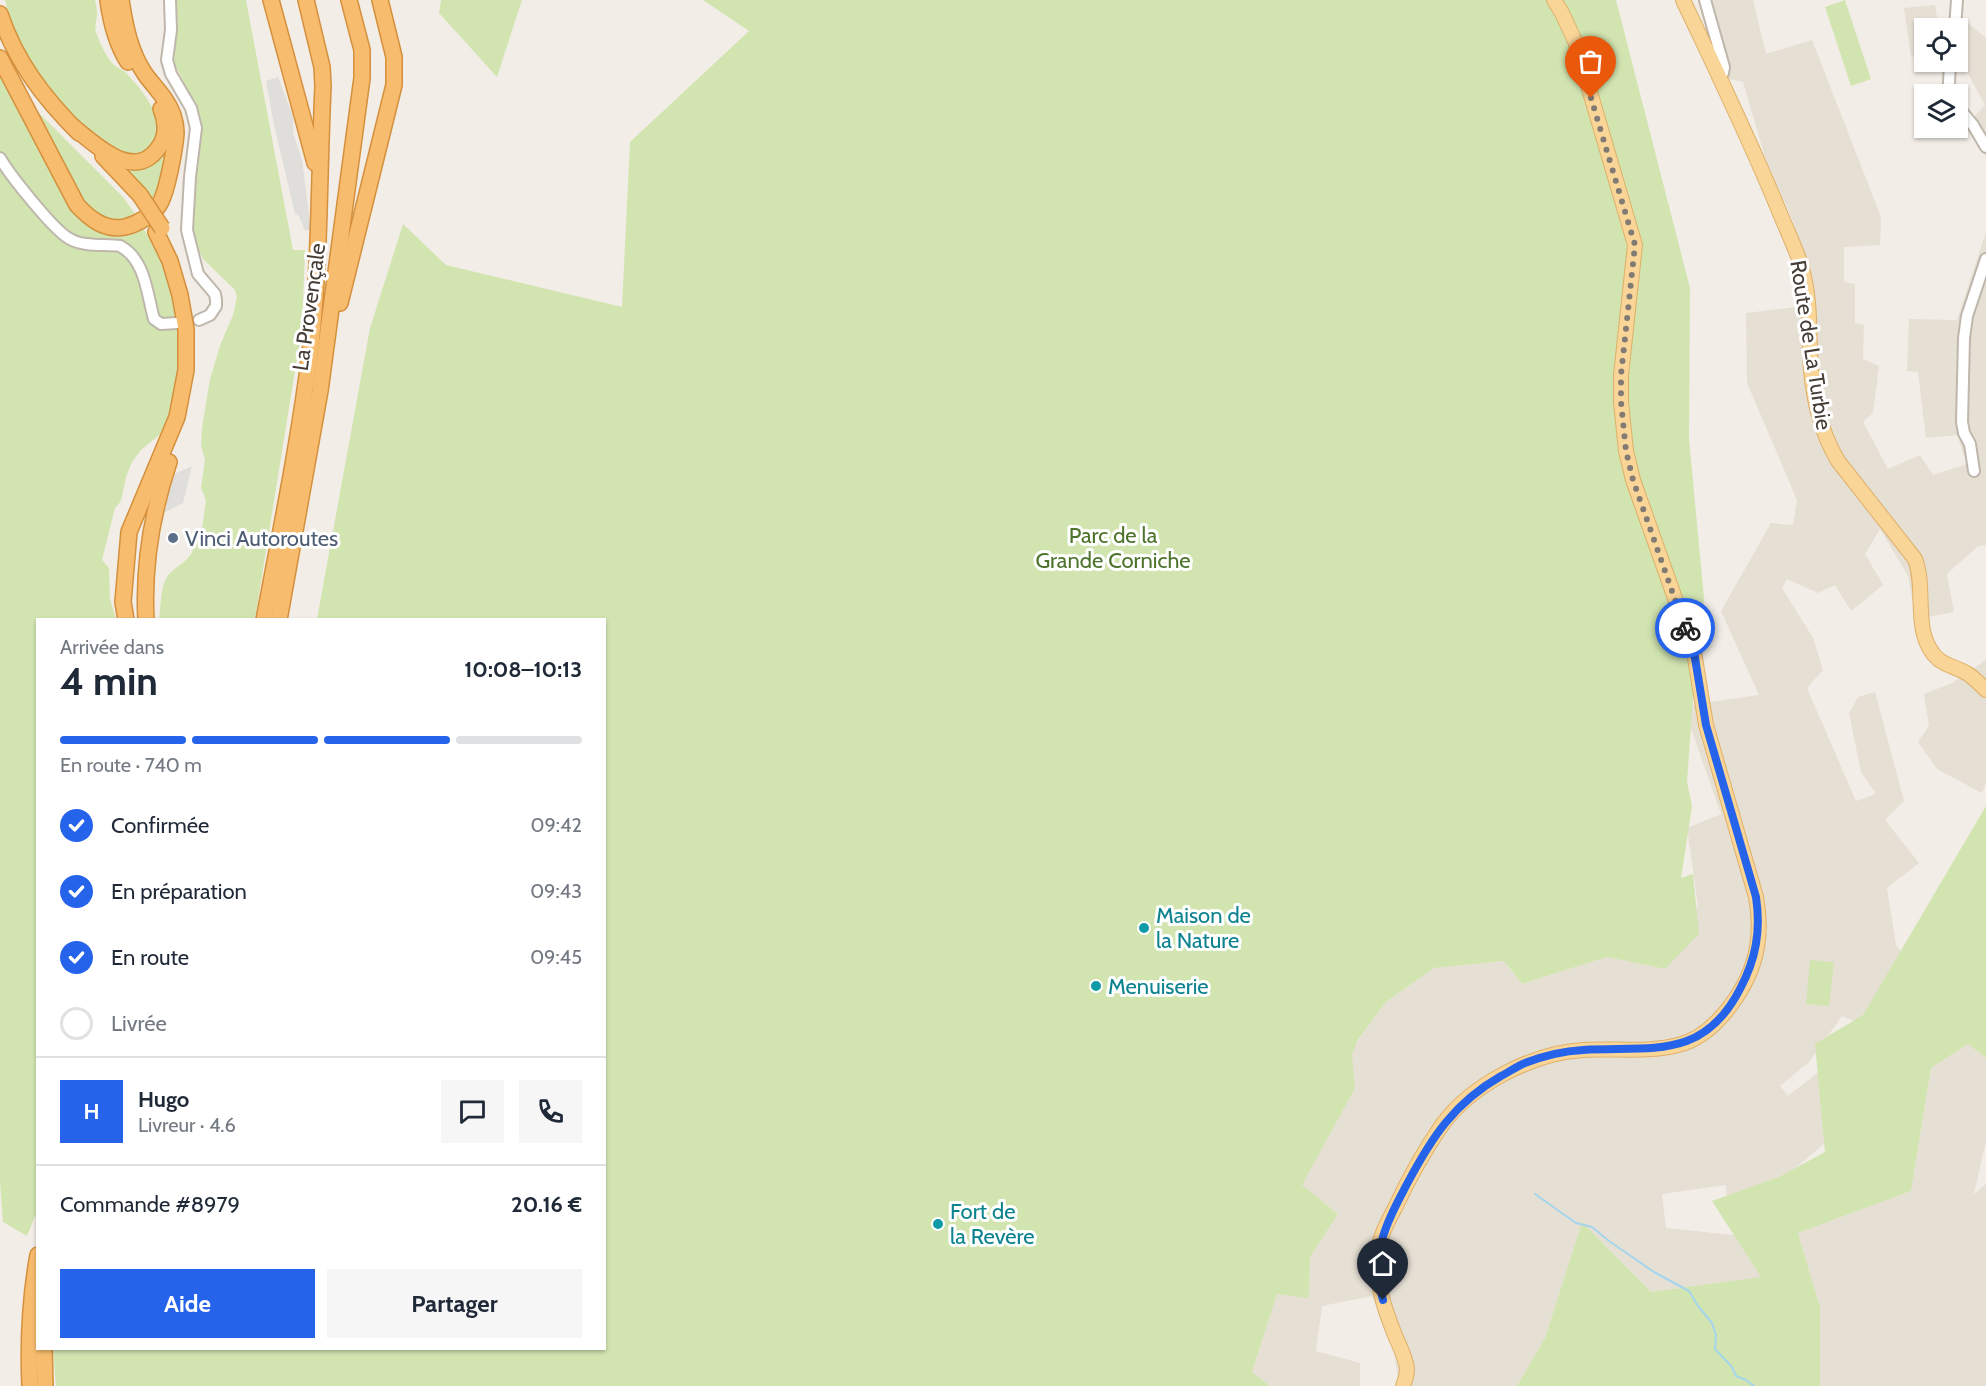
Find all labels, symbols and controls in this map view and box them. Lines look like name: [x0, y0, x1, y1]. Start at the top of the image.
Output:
map controls: [1914, 18, 1968, 138]
button: locate: [1914, 18, 1968, 72]
pin: [1565, 36, 1616, 98]
icon: bag: [1574, 45, 1607, 78]
button: layers: [1914, 84, 1968, 138]
street label: La Provençale: [287, 241, 331, 373]
street label: Route de La Turbie: [1784, 258, 1838, 432]
park label: Parc de la Grande Corniche: [1035, 522, 1191, 574]
place label: Vinci Autoroutes: [185, 525, 338, 552]
marker: Vinci Autoroutes: [166, 531, 180, 545]
courier: [1655, 598, 1715, 658]
icon: bike: [1669, 612, 1702, 645]
text: Arrivée dans: [60, 635, 164, 659]
text: 10:08–10:13: [464, 656, 582, 683]
text: 4 min: [60, 657, 158, 705]
text: En route · 740 m: [60, 753, 202, 777]
icon: check: [60, 809, 93, 842]
text: Confirmée: [111, 812, 209, 839]
text: 09:42: [530, 813, 582, 837]
icon: check: [60, 875, 93, 908]
text: En préparation: [111, 878, 247, 905]
text: 09:43: [530, 879, 582, 903]
place label: Maison de la Nature: [1156, 902, 1251, 954]
marker: Maison de la Nature: [1137, 921, 1151, 935]
icon: check: [60, 941, 93, 974]
text: En route: [111, 944, 189, 971]
text: 09:45: [530, 945, 582, 969]
place label: Menuiserie: [1108, 973, 1209, 1000]
marker: Menuiserie: [1089, 979, 1103, 993]
text: Livrée: [111, 1010, 167, 1037]
button: chat: [441, 1080, 504, 1143]
button: phone: [519, 1080, 582, 1143]
text: Hugo: [138, 1086, 189, 1113]
text: H: [83, 1098, 100, 1125]
text: Livreur · 4.6: [138, 1113, 236, 1137]
text: Commande #8979: [60, 1191, 240, 1218]
text: 20.16 €: [511, 1191, 582, 1218]
place label: Fort de la Revère: [950, 1198, 1035, 1250]
marker: Fort de la Revère: [931, 1217, 945, 1231]
pin: [1357, 1238, 1408, 1300]
icon: home: [1366, 1247, 1399, 1280]
button: Aide: [60, 1269, 315, 1338]
button: Partager: [327, 1269, 582, 1338]

